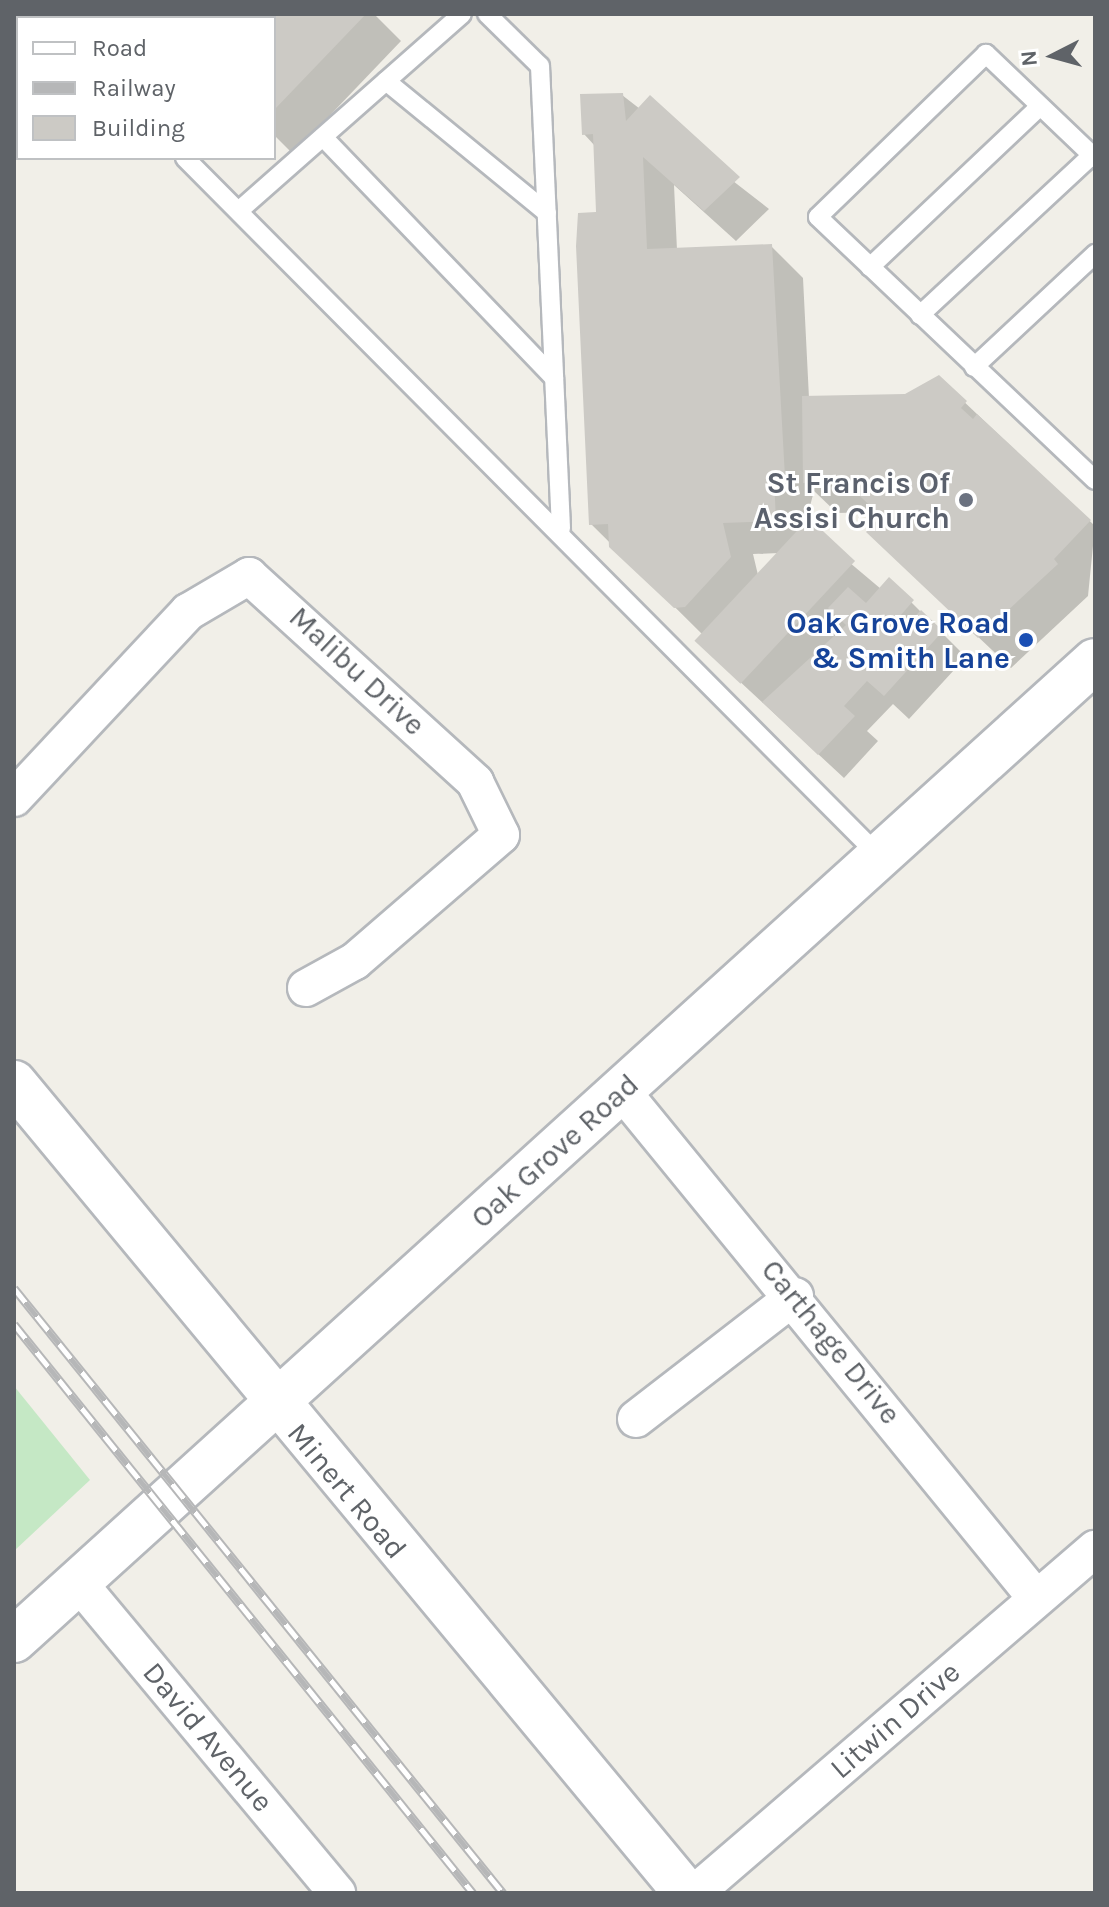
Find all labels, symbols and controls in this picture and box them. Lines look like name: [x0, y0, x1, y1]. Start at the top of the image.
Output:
legend: [16, 16, 276, 160]
north arrow: [1013, 16, 1093, 96]
text: Road: [92, 34, 147, 62]
text: N: [1015, 49, 1043, 68]
text: Railway: [92, 74, 176, 102]
text: Building: [92, 114, 185, 142]
place label: St Francis Of Assisi Church: [754, 465, 950, 536]
marker: St Francis Of Assisi Church: [957, 491, 975, 509]
street label: Malibu Drive: [282, 599, 432, 743]
place label: Oak Grove Road & Smith Lane: [786, 605, 1010, 676]
marker: Oak Grove Road & Smith Lane: [1017, 631, 1035, 649]
street label: Oak Grove Road: [464, 1066, 646, 1236]
street label: Carthage Drive: [754, 1252, 908, 1432]
street label: Minert Road: [280, 1416, 414, 1566]
street label: Litwin Drive: [823, 1654, 967, 1786]
street label: David Avenue: [135, 1655, 281, 1819]

